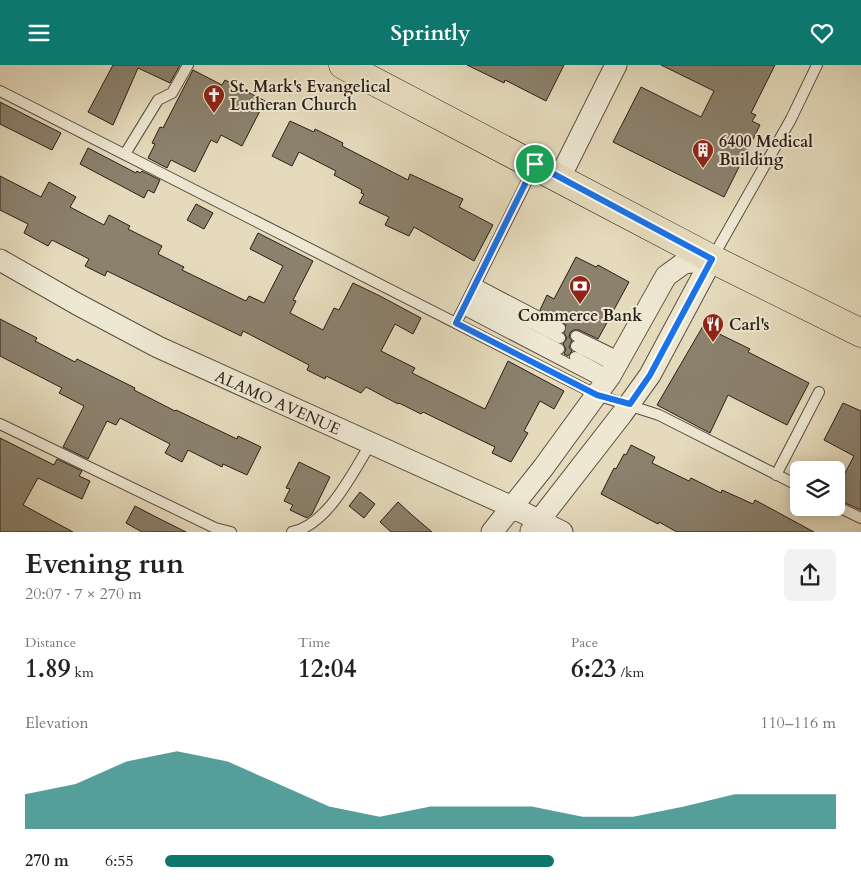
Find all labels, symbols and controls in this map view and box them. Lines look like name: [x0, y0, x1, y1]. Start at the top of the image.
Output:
text: Sprintly: [390, 18, 471, 48]
icon: menu: [25, 19, 53, 47]
icon: heart: [808, 19, 836, 47]
place label: St. Mark's Evangelical Lutheran Church: [230, 76, 391, 116]
church icon: St. Mark's Evangelical Lutheran Church: [202, 83, 226, 114]
place label: 6400 Medical Building: [719, 131, 813, 171]
building icon: 6400 Medical Building: [691, 138, 715, 169]
pin: [514, 143, 556, 185]
icon: arrive: [521, 150, 549, 178]
bank icon: Commerce Bank: [568, 274, 592, 305]
place label: Commerce Bank: [518, 305, 642, 327]
restaurant icon: Carl's: [701, 312, 725, 343]
place label: Carl's: [729, 314, 770, 336]
street label: ALAMO AVENUE: [211, 365, 344, 441]
map controls: [790, 461, 845, 516]
button: layers: [790, 461, 845, 516]
text: Evening run: [25, 545, 184, 583]
button: share: [784, 549, 836, 601]
text: 20:07 · 7 × 270 m: [25, 583, 142, 605]
text: Distance: [25, 633, 76, 652]
text: Time: [298, 633, 330, 652]
text: Pace: [571, 633, 598, 652]
text: 1.89: [25, 652, 71, 686]
text: 12:04: [298, 652, 356, 686]
text: 6:23: [571, 652, 617, 686]
text: km: [71, 663, 94, 682]
text: /km: [617, 663, 644, 682]
text: Elevation: [25, 712, 89, 734]
text: 110–116 m: [760, 712, 836, 734]
text: 270 m: [25, 850, 69, 872]
text: 6:55: [105, 850, 134, 872]

